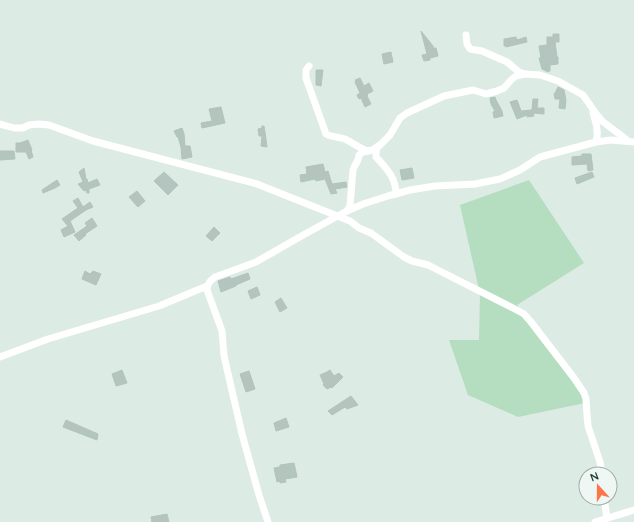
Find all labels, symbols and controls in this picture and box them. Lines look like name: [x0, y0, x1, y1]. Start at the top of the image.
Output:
north arrow: [578, 466, 618, 506]
text: N: [588, 469, 601, 485]

